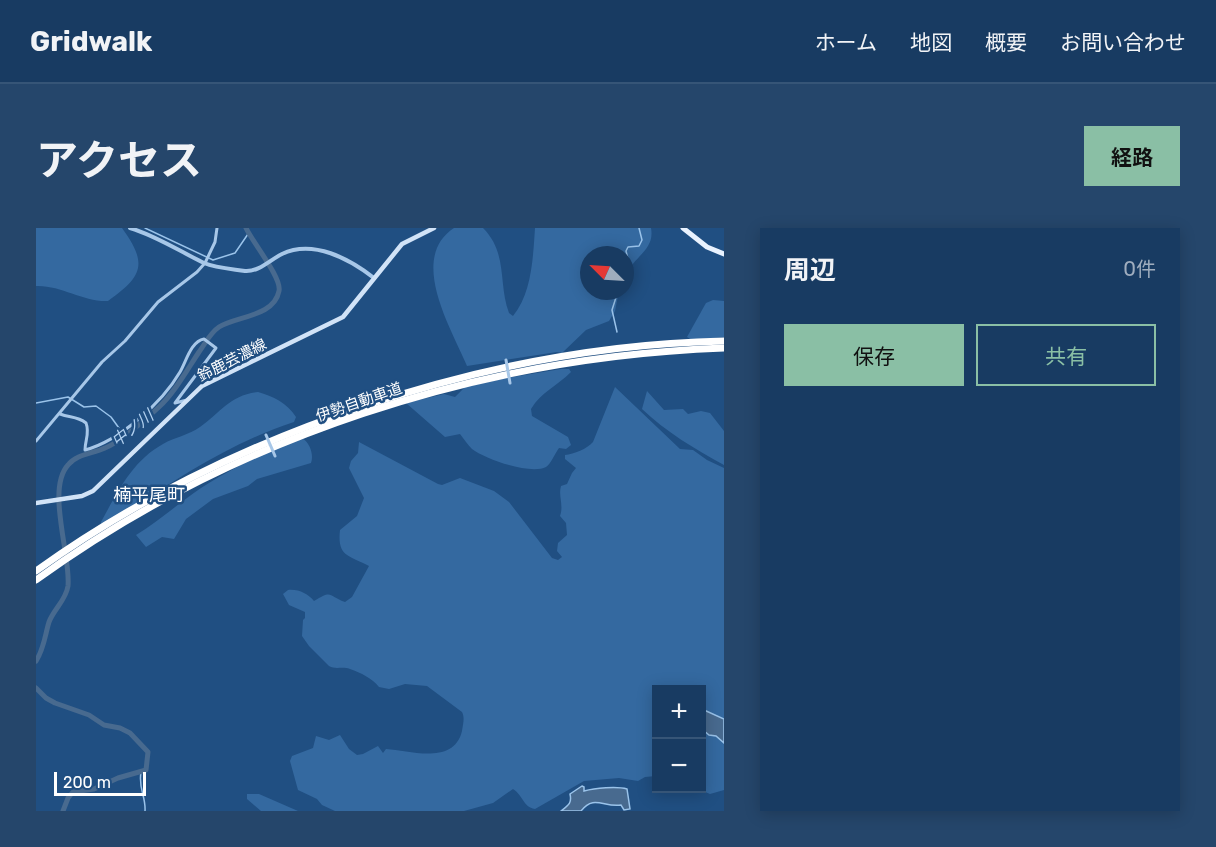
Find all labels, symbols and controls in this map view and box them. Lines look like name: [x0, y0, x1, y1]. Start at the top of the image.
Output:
text: Gridwalk: [30, 25, 152, 58]
text: ホーム: [815, 30, 877, 55]
text: 地図: [910, 30, 952, 55]
text: 概要: [985, 30, 1027, 55]
text: お問い合わせ: [1060, 30, 1186, 55]
button: 経路: [1084, 126, 1180, 186]
text: アクセス: [36, 136, 202, 186]
north arrow: [580, 246, 634, 300]
text: 周辺: [784, 255, 836, 286]
text: 0件: [1123, 257, 1156, 281]
button: 保存: [784, 324, 964, 386]
button: 共有: [976, 324, 1156, 386]
street label: 鈴鹿芸濃線: [194, 335, 270, 385]
street label: 伊勢自動車道: [314, 379, 404, 425]
water label: 中ノ川: [108, 405, 159, 451]
district label: 楠平尾町: [113, 484, 185, 506]
map controls: [652, 685, 706, 793]
button: +: [652, 685, 706, 739]
button: −: [652, 739, 706, 793]
scale bar: [54, 769, 146, 796]
text: 200 m: [63, 773, 111, 792]

